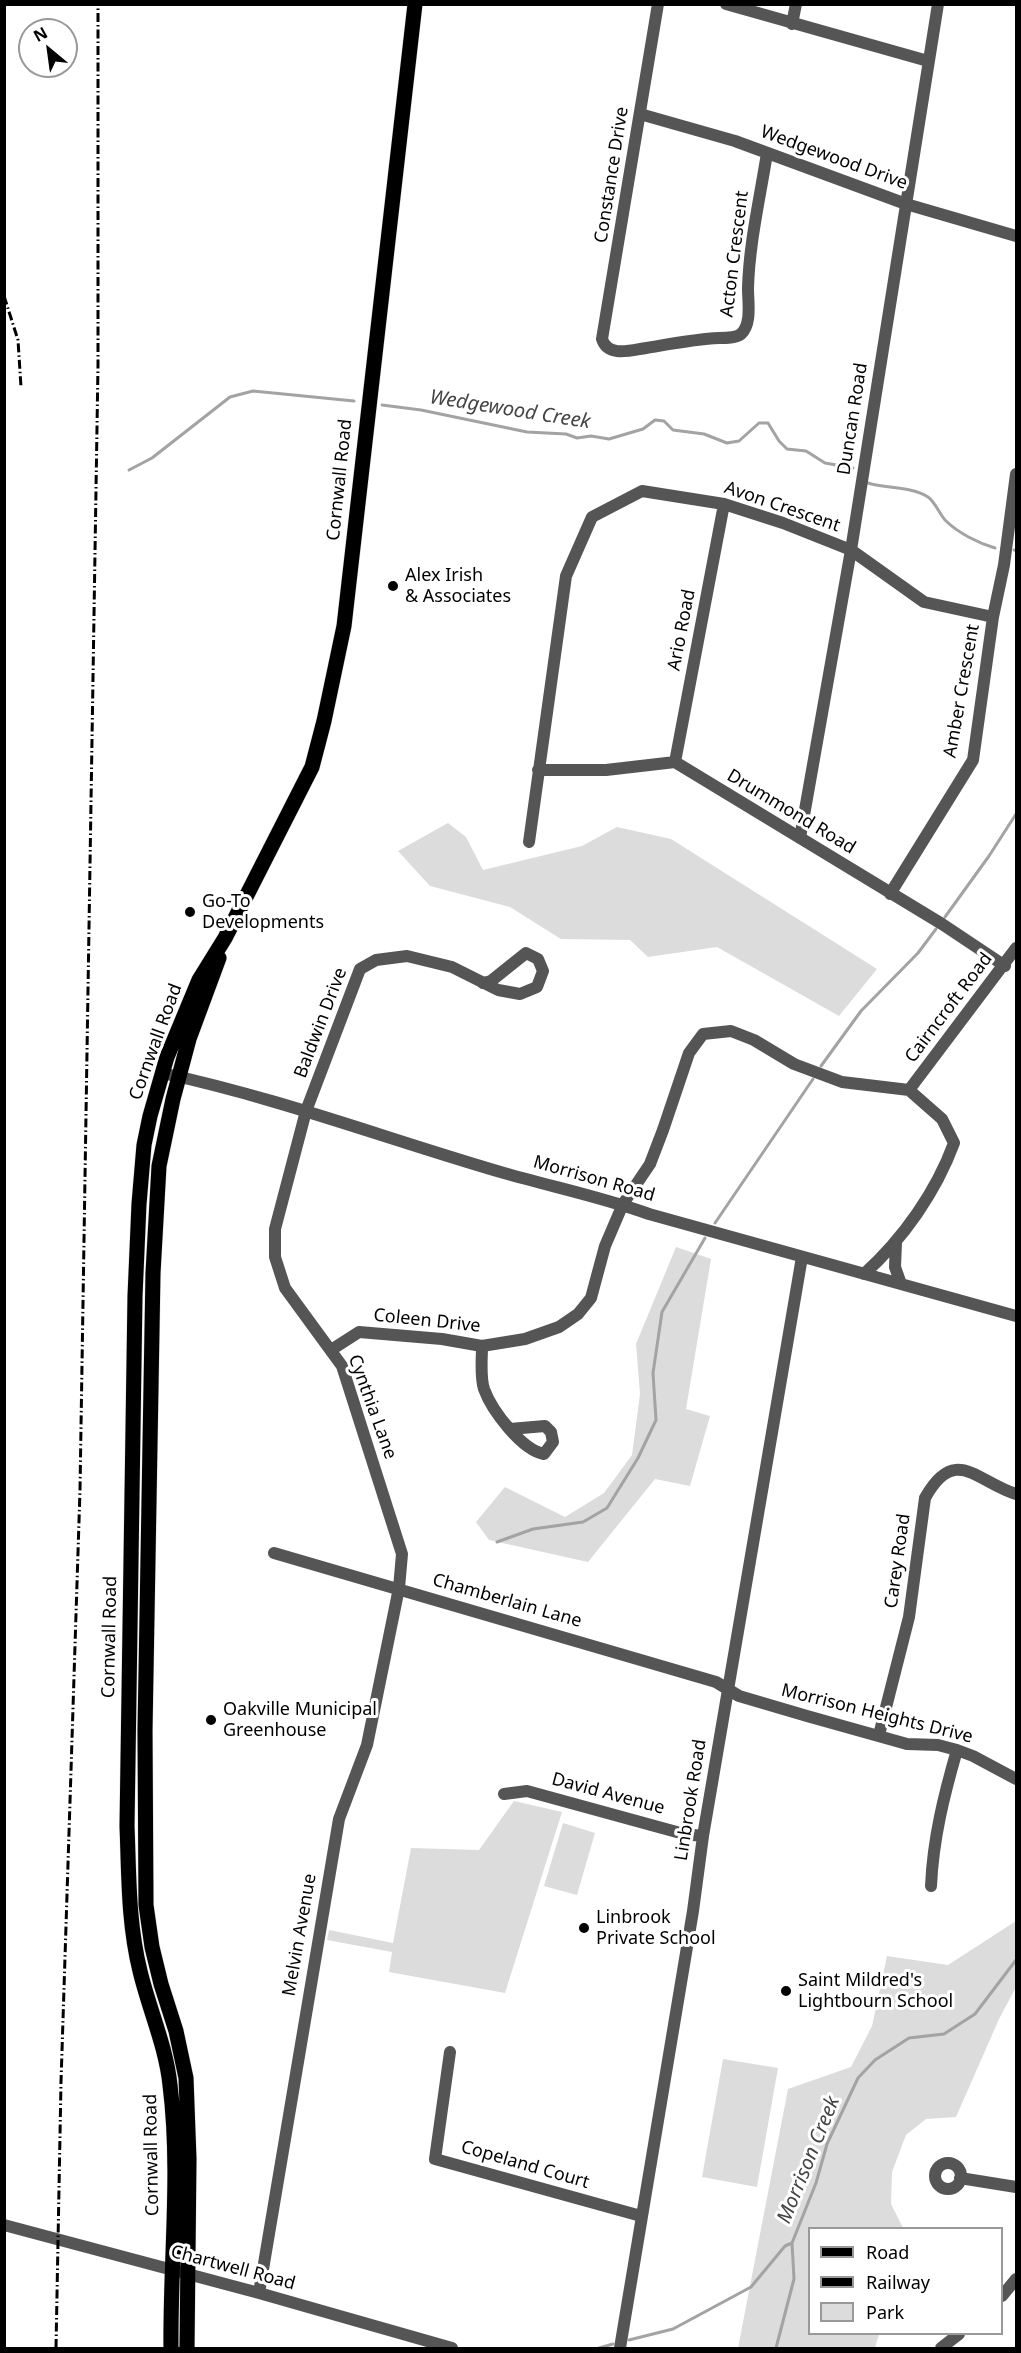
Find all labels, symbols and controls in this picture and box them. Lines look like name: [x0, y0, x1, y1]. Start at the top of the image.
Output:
north arrow: [18, 18, 78, 78]
text: N: [29, 21, 51, 47]
street label: Constance Drive: [591, 105, 633, 245]
street label: Wedgewood Drive: [758, 121, 910, 195]
street label: Acton Crescent: [717, 190, 753, 318]
street label: Duncan Road: [833, 361, 873, 477]
water label: Wedgewood Creek: [428, 385, 592, 435]
street label: Cornwall Road: [323, 418, 357, 542]
street label: Avon Crescent: [721, 477, 843, 537]
place label: Alex Irish & Associates: [405, 565, 511, 608]
marker: Alex Irish & Associates: [386, 579, 400, 593]
street label: Ario Road: [664, 587, 700, 673]
street label: Amber Crescent: [940, 622, 984, 760]
street label: Drummond Road: [723, 765, 859, 859]
place label: Go-To Developments: [202, 891, 324, 934]
marker: Go-To Developments: [183, 905, 197, 919]
street label: Cairncroft Road: [901, 949, 997, 1067]
street label: Baldwin Drive: [290, 965, 352, 1081]
street label: Cornwall Road: [125, 981, 187, 1103]
street label: Morrison Road: [531, 1151, 657, 1207]
street label: Coleen Drive: [372, 1305, 482, 1337]
street label: Cynthia Lane: [343, 1352, 401, 1462]
street label: Carey Road: [881, 1512, 915, 1610]
street label: Chamberlain Lane: [430, 1569, 584, 1633]
street label: Cornwall Road: [98, 1576, 122, 1698]
street label: Morrison Heights Drive: [779, 1680, 975, 1748]
place label: Oakville Municipal Greenhouse: [223, 1699, 377, 1742]
marker: Oakville Municipal Greenhouse: [204, 1713, 218, 1727]
street label: Linbrook Road: [671, 1738, 711, 1862]
street label: David Avenue: [549, 1769, 667, 1819]
street label: Melvin Avenue: [279, 1872, 321, 1998]
place label: Linbrook Private School: [596, 1907, 716, 1950]
marker: Linbrook Private School: [577, 1921, 591, 1935]
place label: Saint Mildred's Lightbourn School: [798, 1970, 953, 2012]
marker: Saint Mildred's Lightbourn School: [779, 1984, 793, 1998]
water label: Morrison Creek: [773, 2093, 845, 2227]
street label: Cornwall Road: [140, 2094, 164, 2216]
street label: Copeland Court: [458, 2136, 592, 2194]
legend: [808, 2227, 1003, 2335]
text: Road: [866, 2240, 909, 2264]
street label: Chartwell Road: [168, 2241, 298, 2295]
text: Railway: [866, 2270, 930, 2294]
text: Park: [866, 2300, 904, 2324]

